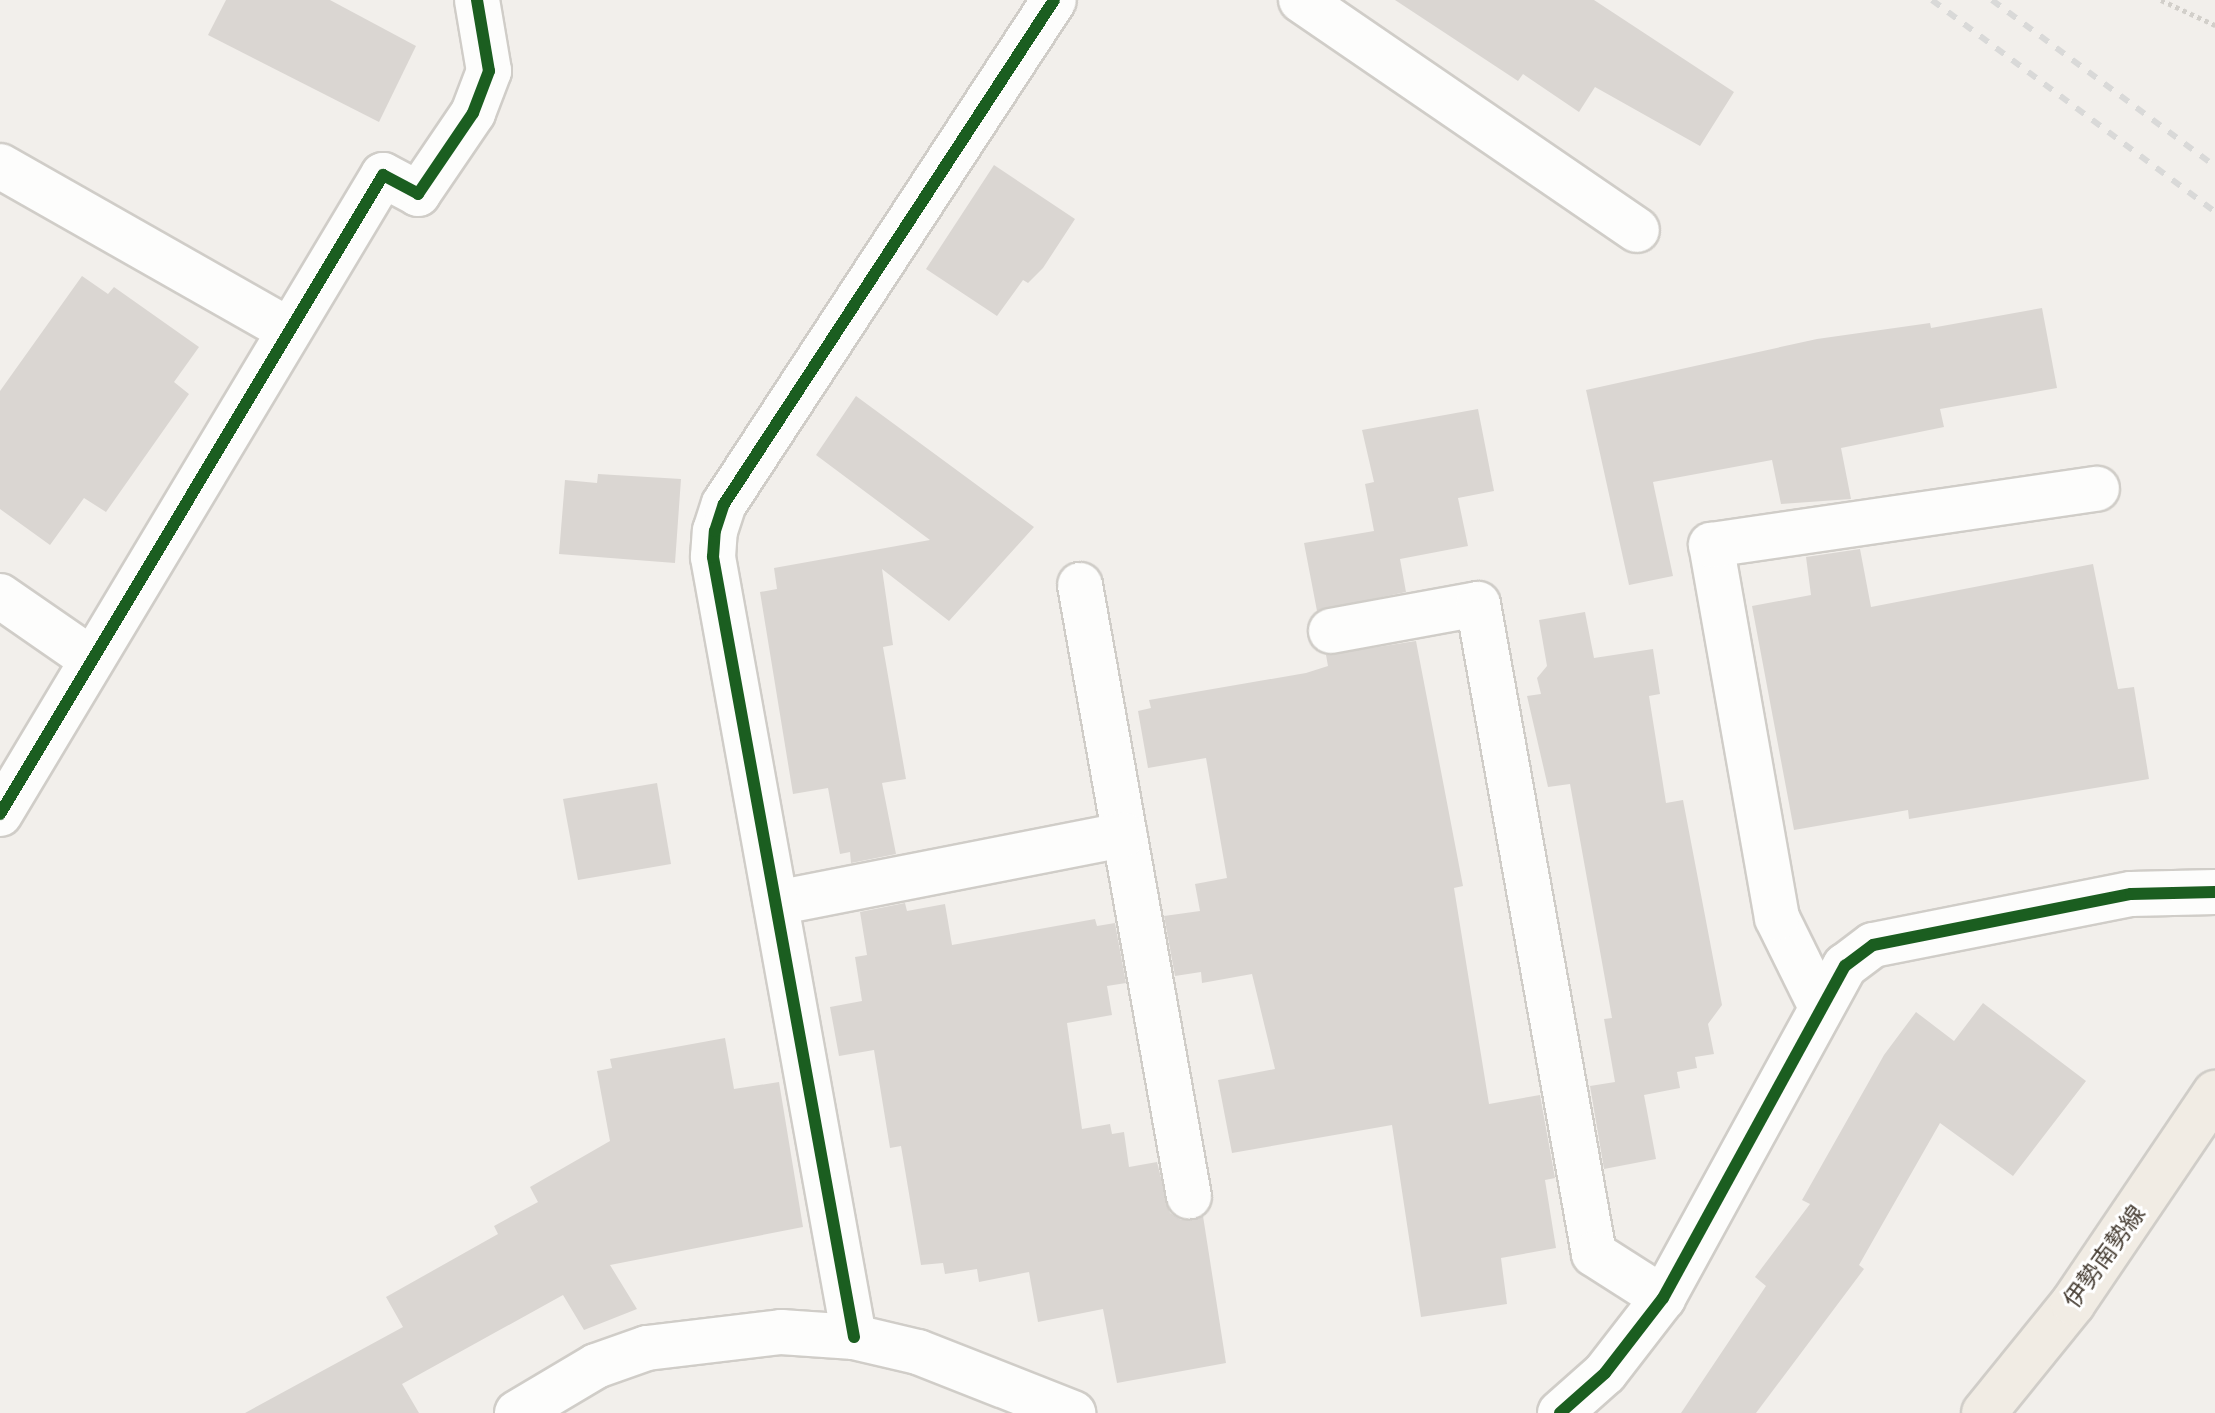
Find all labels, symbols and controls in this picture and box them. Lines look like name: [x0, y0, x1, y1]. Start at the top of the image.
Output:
street label: 伊勢南勢線: [2058, 1200, 2152, 1314]

